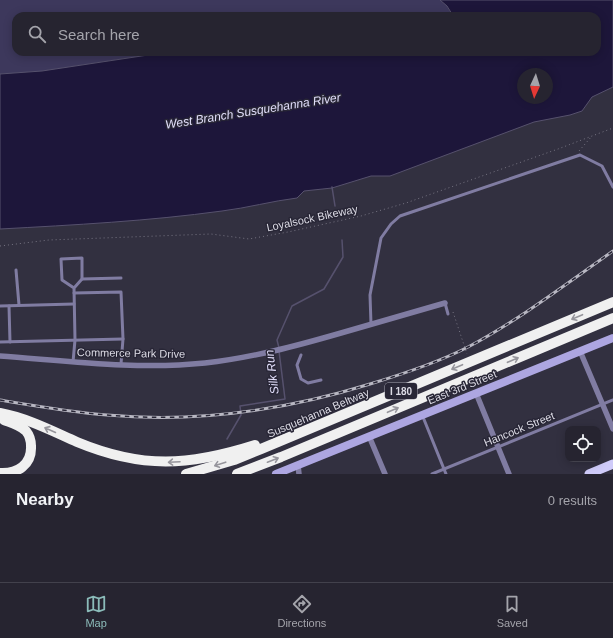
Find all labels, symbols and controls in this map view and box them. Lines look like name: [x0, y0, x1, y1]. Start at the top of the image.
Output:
search box: [12, 12, 601, 56]
icon: search: [26, 23, 48, 45]
text: Search here: [58, 26, 140, 43]
north arrow: [517, 68, 553, 104]
water label: West Branch Susquehanna River: [164, 90, 343, 132]
street label: Loyalsock Bikeway: [265, 202, 359, 234]
one-way arrow: [572, 314, 584, 321]
street label: Commerce Park Drive: [77, 346, 185, 360]
water label: Silk Run: [262, 349, 282, 395]
one-way arrow: [507, 356, 519, 363]
one-way arrow: [452, 364, 464, 372]
street label: East 3rd Street: [426, 368, 498, 406]
road number: I 180: [385, 383, 417, 399]
street label: Susquehanna Beltway: [265, 386, 371, 440]
one-way arrow: [387, 406, 399, 414]
street label: Hancock Street: [482, 409, 556, 449]
one-way arrow: [44, 426, 56, 433]
map controls: [565, 426, 601, 462]
button: locate: [565, 426, 601, 462]
one-way arrow: [267, 456, 279, 464]
one-way arrow: [168, 458, 181, 465]
one-way arrow: [214, 461, 227, 468]
text: Nearby: [16, 490, 74, 509]
text: 0 results: [548, 493, 597, 508]
tab: Map: [85, 593, 107, 629]
tab: Directions: [277, 593, 326, 629]
tab: Saved: [497, 593, 528, 629]

